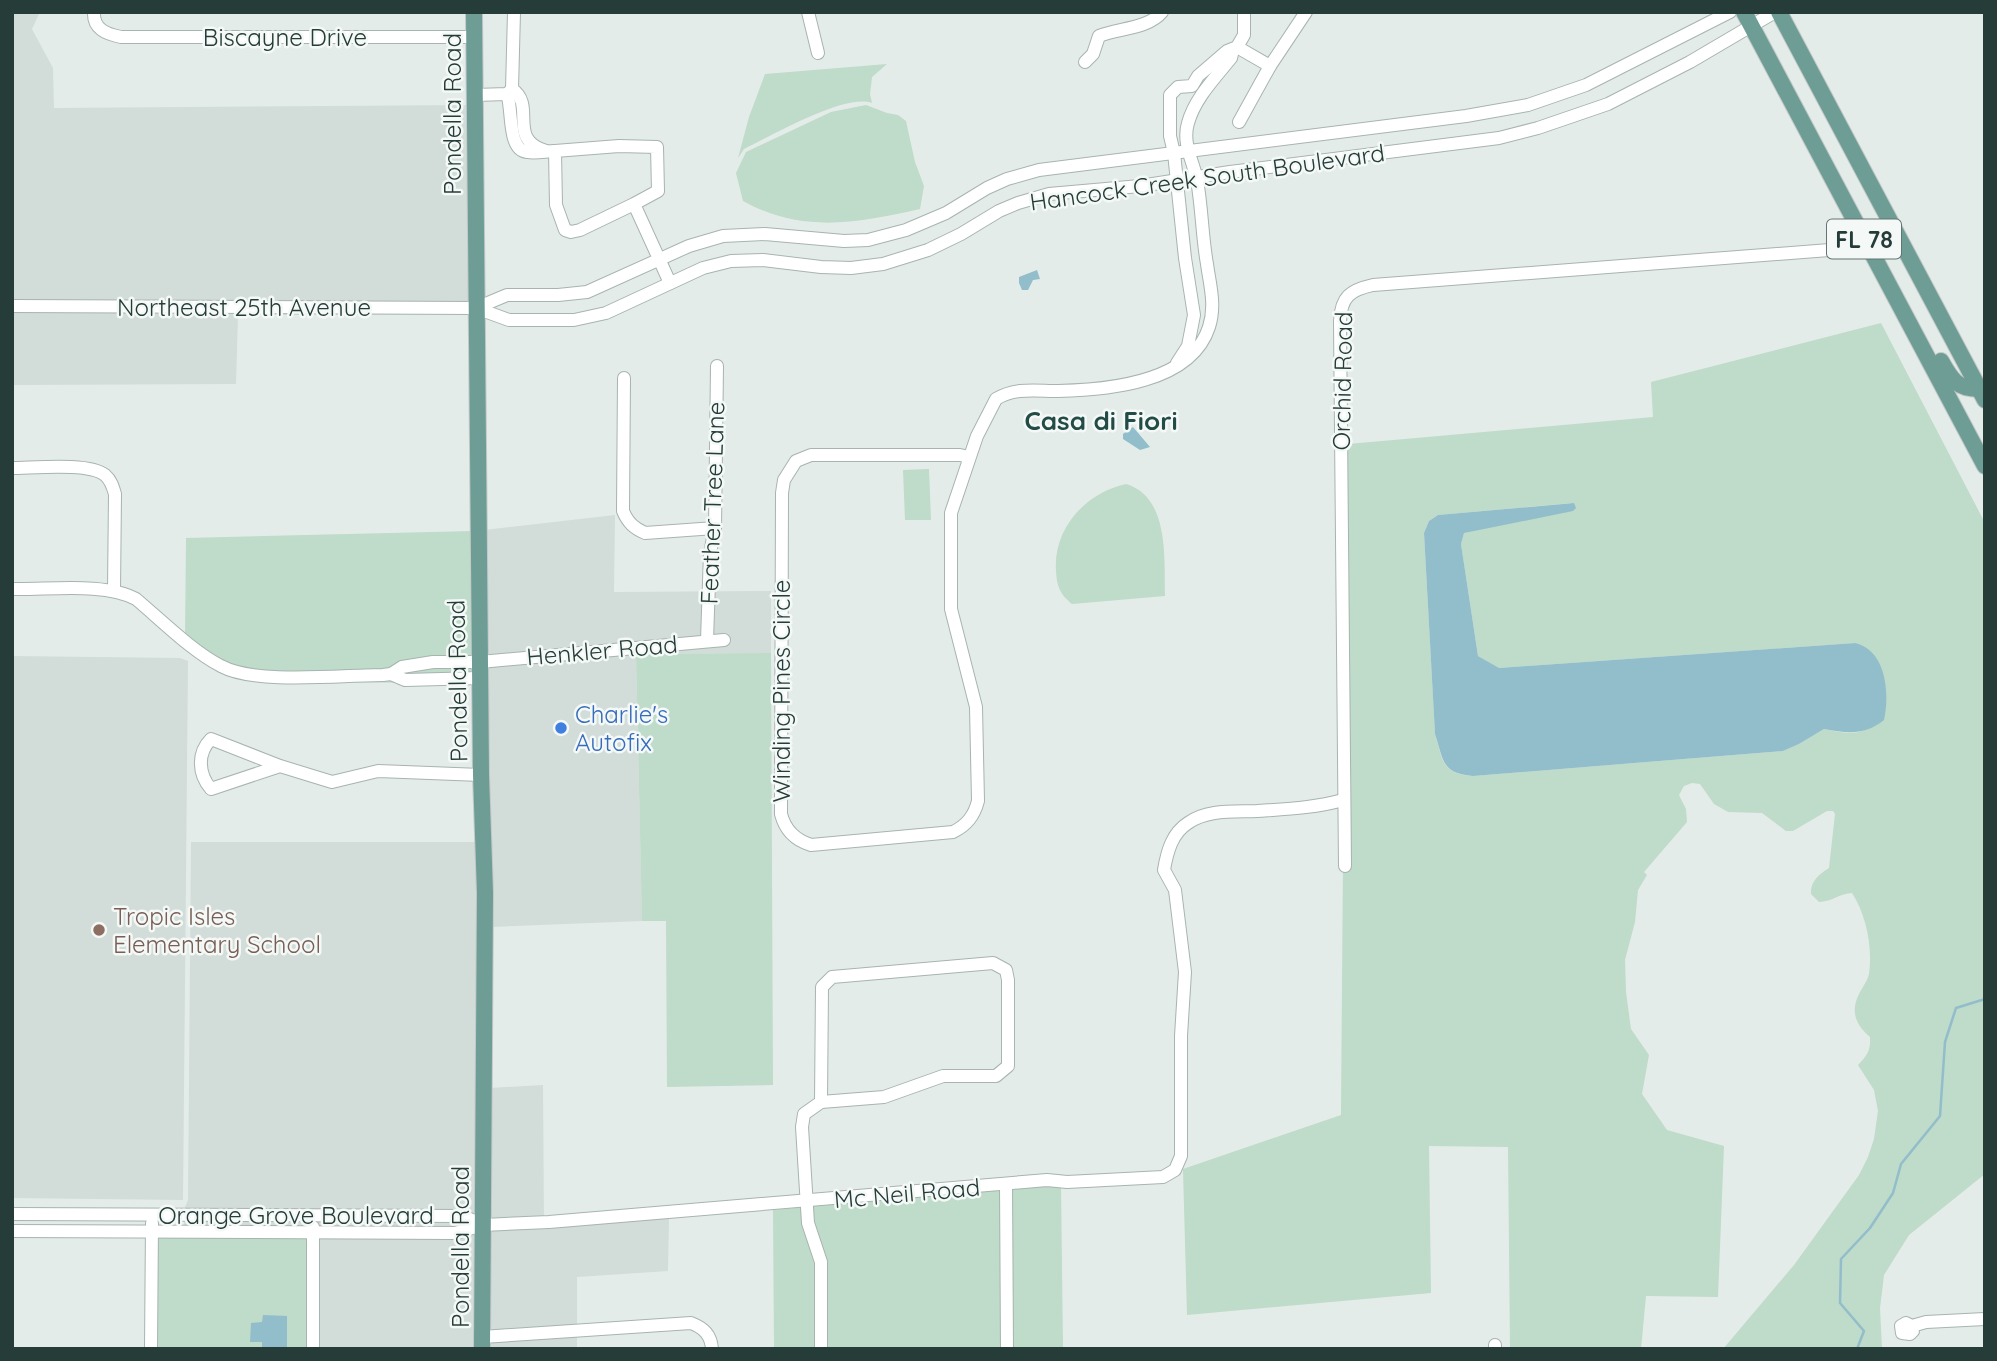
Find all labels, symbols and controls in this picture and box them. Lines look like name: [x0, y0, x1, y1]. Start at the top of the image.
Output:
street label: Biscayne Drive: [203, 22, 367, 52]
street label: Pondella Road: [437, 33, 467, 195]
street label: Hancock Creek South Boulevard: [1028, 137, 1386, 217]
road number: FL 78: [1827, 220, 1901, 258]
street label: Northeast 25th Avenue: [117, 292, 371, 322]
street label: Orchid Road: [1326, 311, 1358, 451]
street label: Feather Tree Lane: [693, 401, 731, 605]
district label: Casa di Fiori: [1024, 404, 1178, 437]
street label: Winding Pines Circle: [766, 580, 796, 802]
street label: Pondella Road: [441, 600, 473, 762]
street label: Henkler Road: [525, 628, 679, 672]
place label: Charlie's Autofix: [575, 699, 668, 757]
marker: Charlie's Autofix: [553, 720, 569, 736]
place label: Tropic Isles Elementary School: [113, 901, 321, 959]
marker: Tropic Isles Elementary School: [91, 922, 107, 938]
street label: Pondella Road: [445, 1166, 475, 1328]
street label: Mc Neil Road: [833, 1172, 981, 1214]
street label: Orange Grove Boulevard: [158, 1200, 434, 1230]

